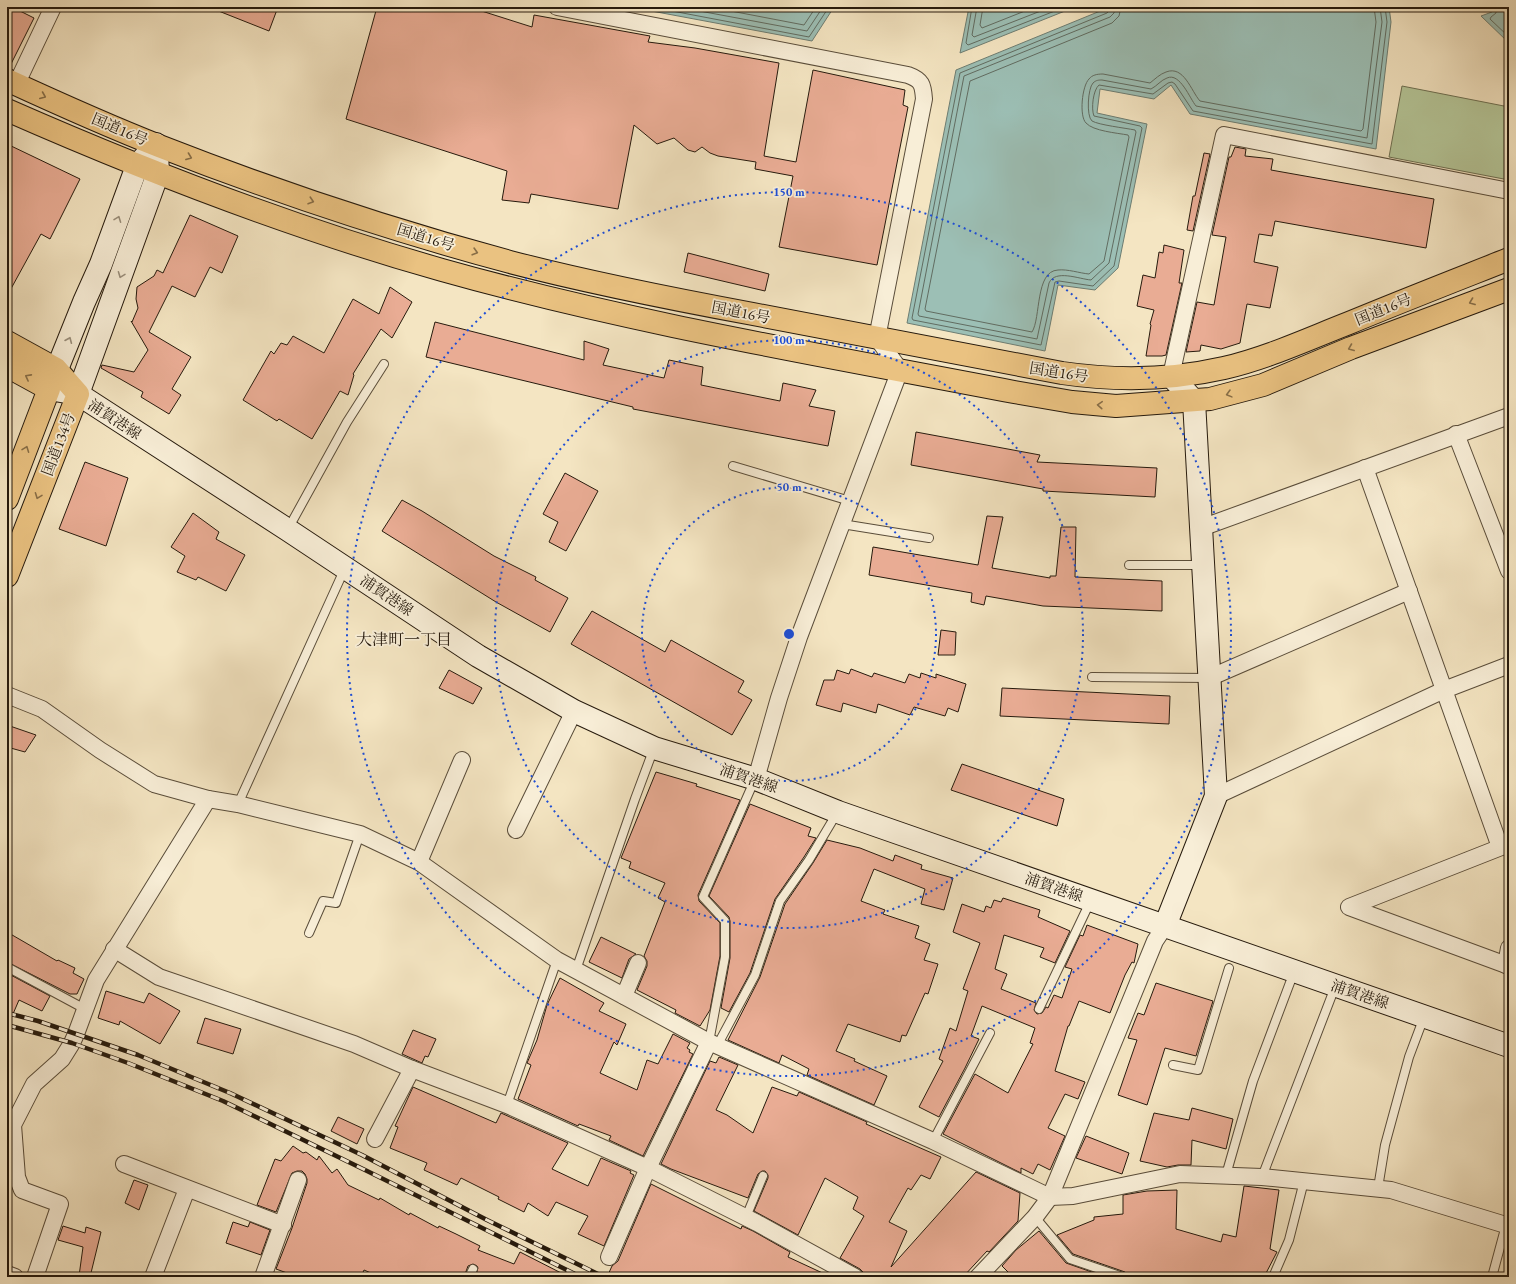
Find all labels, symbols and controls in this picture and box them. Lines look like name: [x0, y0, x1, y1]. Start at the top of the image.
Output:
one-way arrow: [38, 91, 46, 99]
street label: 国道16号: [89, 109, 151, 149]
one-way arrow: [185, 152, 192, 160]
text: 150 m: [773, 184, 805, 200]
one-way arrow: [307, 196, 314, 205]
one-way arrow: [113, 216, 121, 223]
street label: 国道16号: [395, 219, 457, 255]
one-way arrow: [471, 247, 478, 256]
one-way arrow: [117, 271, 125, 278]
street label: 国道16号: [1352, 289, 1414, 329]
street label: 国道16号: [710, 297, 772, 327]
one-way arrow: [1469, 297, 1476, 305]
text: 100 m: [773, 332, 805, 348]
one-way arrow: [64, 336, 72, 344]
one-way arrow: [1347, 344, 1354, 352]
street label: 国道16号: [1028, 358, 1090, 386]
one-way arrow: [25, 375, 32, 382]
one-way arrow: [1226, 389, 1233, 398]
street label: 浦賀港線: [85, 395, 145, 443]
one-way arrow: [1097, 400, 1103, 409]
street label: 国道134号: [37, 410, 79, 478]
one-way arrow: [21, 446, 29, 453]
text: 50 m: [776, 479, 802, 495]
one-way arrow: [35, 492, 43, 499]
street label: 浦賀港線: [357, 570, 417, 620]
centre of rings: [782, 627, 796, 641]
district label: 大津町一丁目: [356, 629, 452, 650]
street label: 浦賀港線: [718, 759, 780, 797]
street label: 浦賀港線: [1023, 868, 1085, 906]
street label: 浦賀港線: [1329, 975, 1391, 1013]

